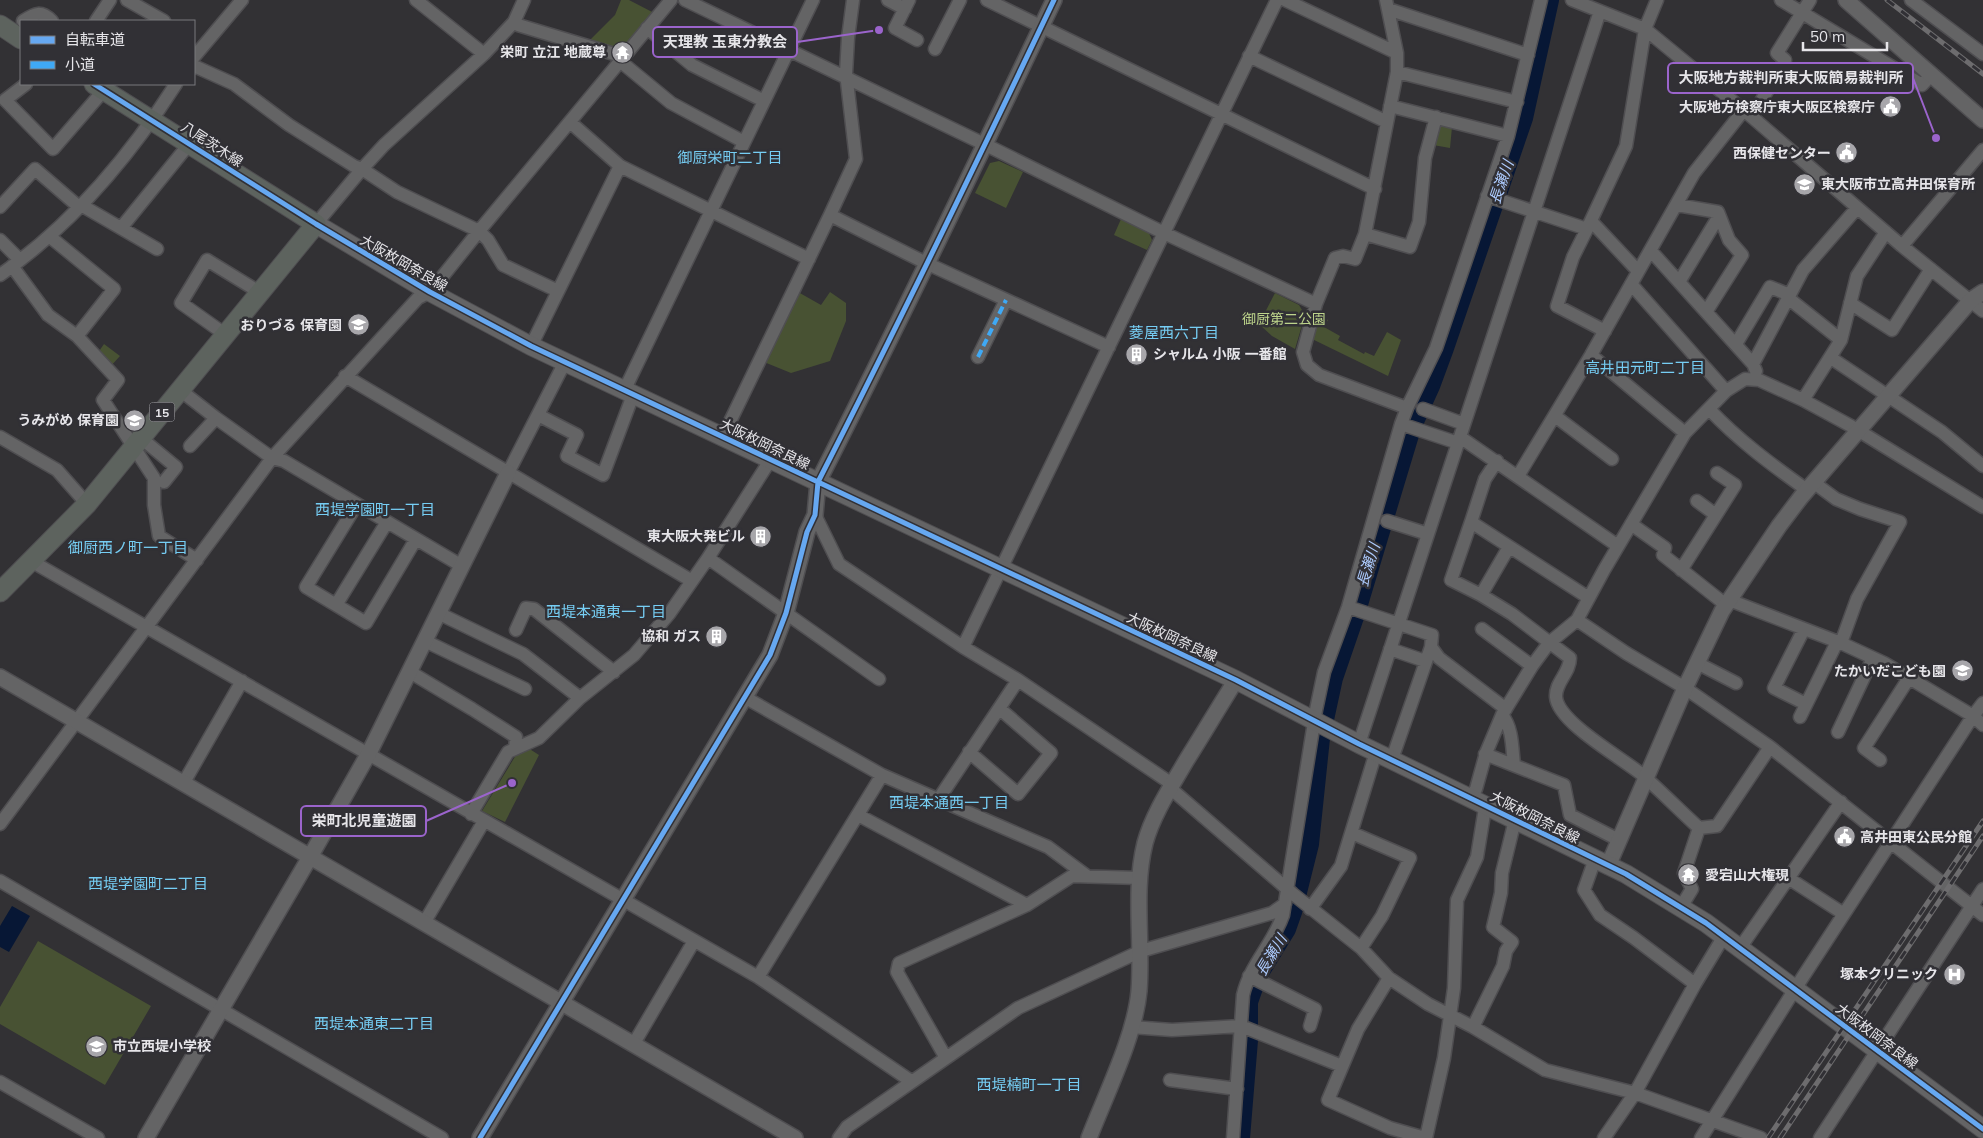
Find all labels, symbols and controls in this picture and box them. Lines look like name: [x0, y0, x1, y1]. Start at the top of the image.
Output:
legend: [20, 20, 195, 85]
scale bar: [1803, 20, 1887, 52]
callout: 天理教 玉東分教会: [653, 27, 797, 57]
text: 50 m: [1810, 27, 1845, 46]
text: 自転車道: [65, 30, 125, 49]
text: 天理教 玉東分教会: [663, 32, 787, 51]
temple icon: 栄町 立江 地蔵尊: [610, 40, 634, 64]
place label: 栄町 立江 地蔵尊: [500, 43, 606, 61]
text: 小道: [65, 55, 95, 74]
callout: 大阪地方裁判所東大阪簡易裁判所: [1668, 63, 1913, 93]
text: 大阪地方裁判所東大阪簡易裁判所: [1678, 68, 1904, 87]
public building icon: 大阪地方検察庁東大阪区検察庁: [1879, 95, 1903, 119]
place label: 大阪地方検察庁東大阪区検察庁: [1679, 98, 1875, 116]
street label: 八尾茨木線: [178, 117, 246, 171]
public building icon: 西保健センター: [1835, 141, 1859, 165]
place label: 西保健センター: [1733, 144, 1831, 162]
district label: 御厨栄町二丁目: [677, 148, 783, 167]
water label: 長瀬川: [1485, 156, 1518, 206]
school or university icon: 東大阪市立高井田保育所: [1793, 172, 1817, 196]
place label: 東大阪市立高井田保育所: [1821, 175, 1975, 193]
street label: 大阪枚岡奈良線: [357, 231, 451, 295]
park label: 御厨第二公園: [1242, 310, 1326, 328]
school or university icon: おりづる 保育園: [346, 313, 370, 337]
place label: おりづる 保育園: [240, 316, 342, 334]
district label: 菱屋西六丁目: [1129, 323, 1219, 342]
building icon: シャルム 小阪 一番館: [1125, 342, 1149, 366]
place label: シャルム 小阪 一番館: [1153, 345, 1286, 363]
district label: 高井田元町二丁目: [1585, 358, 1705, 377]
road number: 15: [150, 402, 174, 422]
school or university icon: うみがめ 保育園: [123, 408, 147, 432]
place label: うみがめ 保育園: [17, 411, 119, 429]
street label: 大阪枚岡奈良線: [717, 414, 813, 474]
district label: 西堤学園町一丁目: [315, 500, 435, 519]
building icon: 東大阪大発ビル: [749, 524, 773, 548]
place label: 東大阪大発ビル: [647, 527, 745, 545]
district label: 御厨西ノ町一丁目: [68, 538, 188, 557]
water label: 長瀬川: [1352, 539, 1384, 589]
district label: 西堤本通東一丁目: [546, 602, 666, 621]
street label: 大阪枚岡奈良線: [1124, 608, 1220, 666]
building icon: 協和 ガス: [705, 624, 729, 648]
place label: 協和 ガス: [641, 627, 701, 645]
school or university icon: たかいだこども園: [1950, 659, 1974, 683]
place label: たかいだこども園: [1834, 662, 1946, 680]
street label: 大阪枚岡奈良線: [1487, 787, 1583, 847]
district label: 西堤本通西一丁目: [889, 793, 1009, 812]
callout: 栄町北児童遊園: [301, 806, 426, 836]
text: 栄町北児童遊園: [311, 811, 417, 830]
public building icon: 高井田東公民分館: [1832, 825, 1856, 849]
place label: 高井田東公民分館: [1860, 828, 1972, 846]
temple icon: 愛宕山大権現: [1677, 863, 1701, 887]
place label: 愛宕山大権現: [1705, 866, 1789, 884]
district label: 西堤学園町二丁目: [88, 874, 208, 893]
water label: 長瀬川: [1251, 929, 1292, 979]
hospital icon: 塚本クリニック: [1942, 962, 1966, 986]
place label: 塚本クリニック: [1840, 965, 1938, 983]
street label: 大阪枚岡奈良線: [1832, 999, 1922, 1073]
district label: 西堤本通東二丁目: [314, 1014, 434, 1033]
school or university icon: 市立西堤小学校: [85, 1034, 109, 1058]
place label: 市立西堤小学校: [113, 1037, 211, 1055]
district label: 西堤楠町一丁目: [976, 1075, 1082, 1094]

